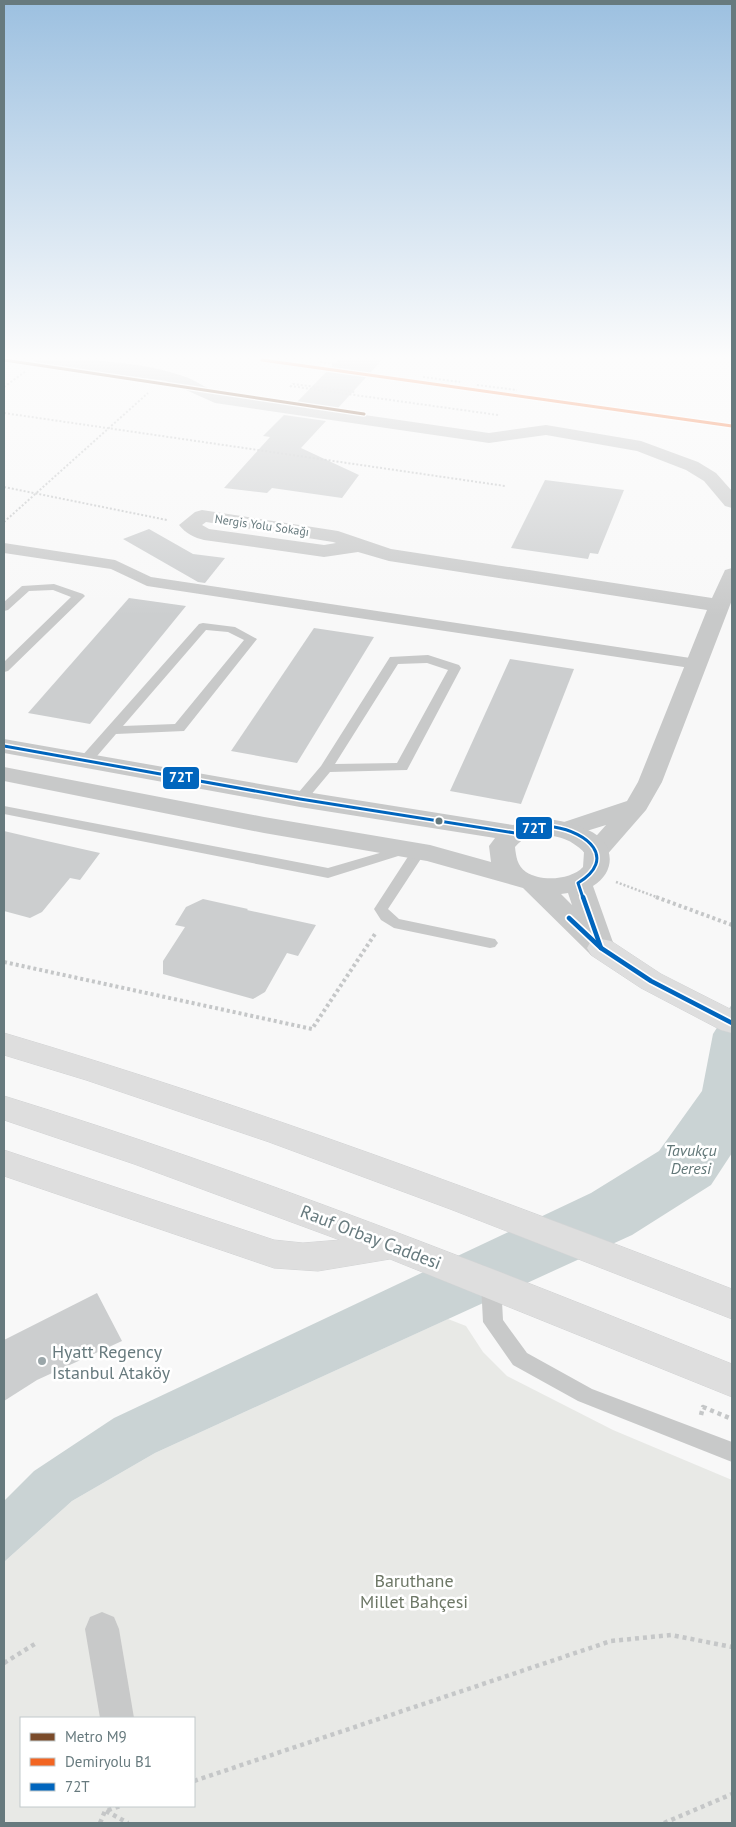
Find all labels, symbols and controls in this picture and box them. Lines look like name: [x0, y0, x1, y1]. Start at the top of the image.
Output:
street label: Nergis Yolu Sokağı: [214, 511, 310, 539]
line badge: 72T: [162, 766, 200, 790]
text: 72T: [169, 768, 193, 786]
unlabelled marker: [434, 816, 444, 826]
line badge: 72T: [515, 816, 553, 840]
text: 72T: [522, 819, 546, 837]
water label: Tavukçu Deresi: [665, 1140, 717, 1178]
street label: Rauf Orbay Caddesi: [297, 1200, 445, 1274]
place label: Hyatt Regency Istanbul Ataköy: [52, 1340, 171, 1384]
marker: Hyatt Regency Istanbul Ataköy: [36, 1355, 48, 1367]
park label: Baruthane Millet Bahçesi: [360, 1569, 468, 1613]
legend: [20, 1717, 195, 1807]
text: Metro M9: [65, 1727, 127, 1746]
text: Demiryolu B1: [65, 1752, 152, 1771]
text: 72T: [65, 1777, 90, 1796]

